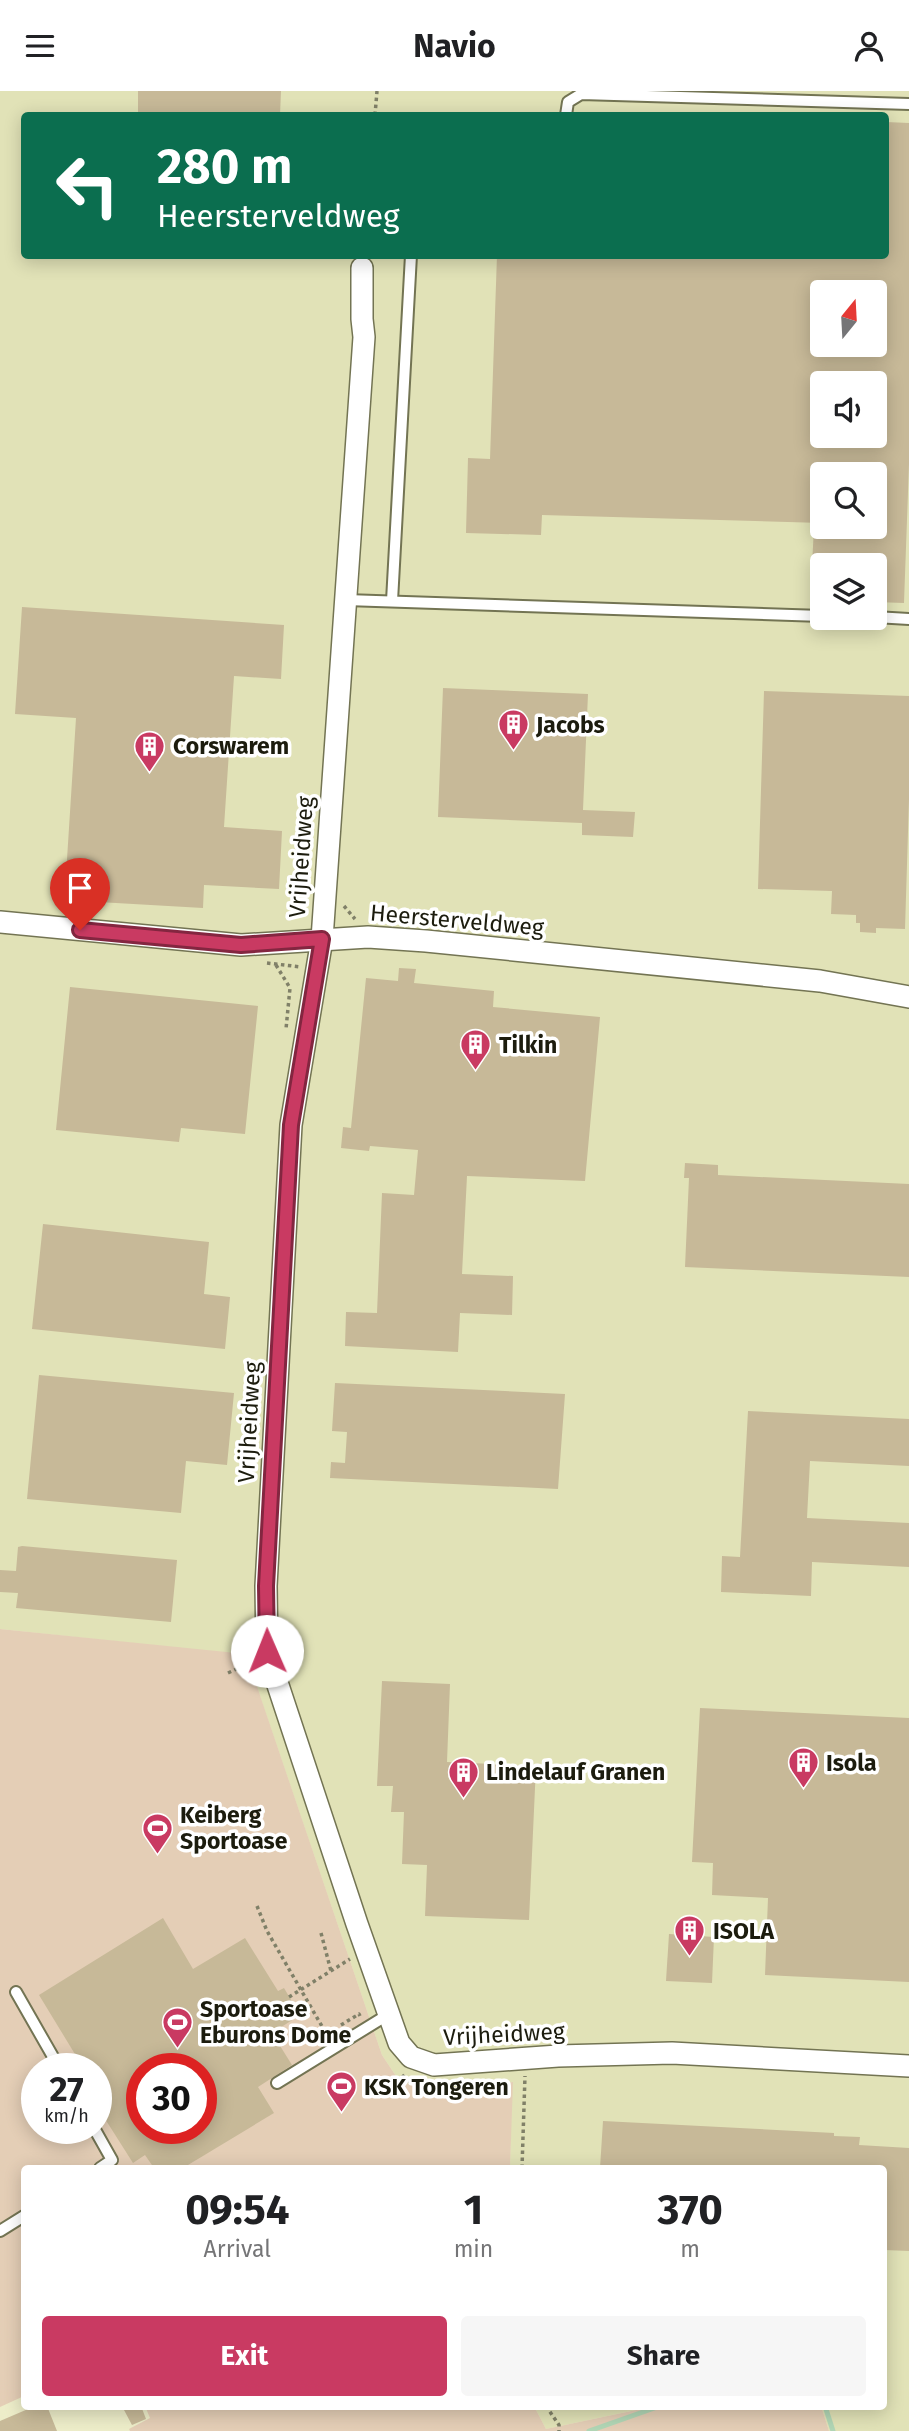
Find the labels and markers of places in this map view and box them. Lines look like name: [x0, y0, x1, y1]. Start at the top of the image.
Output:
building icon: Jacobs: [496, 708, 530, 752]
place label: Jacobs: [535, 711, 605, 739]
building icon: Corswarem: [133, 729, 167, 773]
place label: Corswarem: [173, 732, 289, 760]
pin: [50, 858, 110, 930]
building icon: Tilkin: [459, 1028, 493, 1072]
place label: Tilkin: [499, 1031, 557, 1059]
building icon: Isola: [786, 1746, 820, 1790]
place label: Isola: [826, 1749, 877, 1777]
building icon: Lindelauf Granen: [446, 1755, 480, 1799]
place label: Lindelauf Granen: [486, 1758, 665, 1786]
place label: Keiberg Sportoase: [180, 1801, 288, 1855]
sports icon: Keiberg Sportoase: [140, 1811, 174, 1855]
building icon: ISOLA: [673, 1914, 707, 1958]
place label: ISOLA: [713, 1917, 775, 1945]
place label: Sportoase Eburons Dome: [200, 1995, 352, 2049]
sports icon: Sportoase Eburons Dome: [160, 2005, 194, 2049]
sports icon: KSK Tongeren: [324, 2070, 358, 2114]
place label: KSK Tongeren: [364, 2073, 509, 2101]

